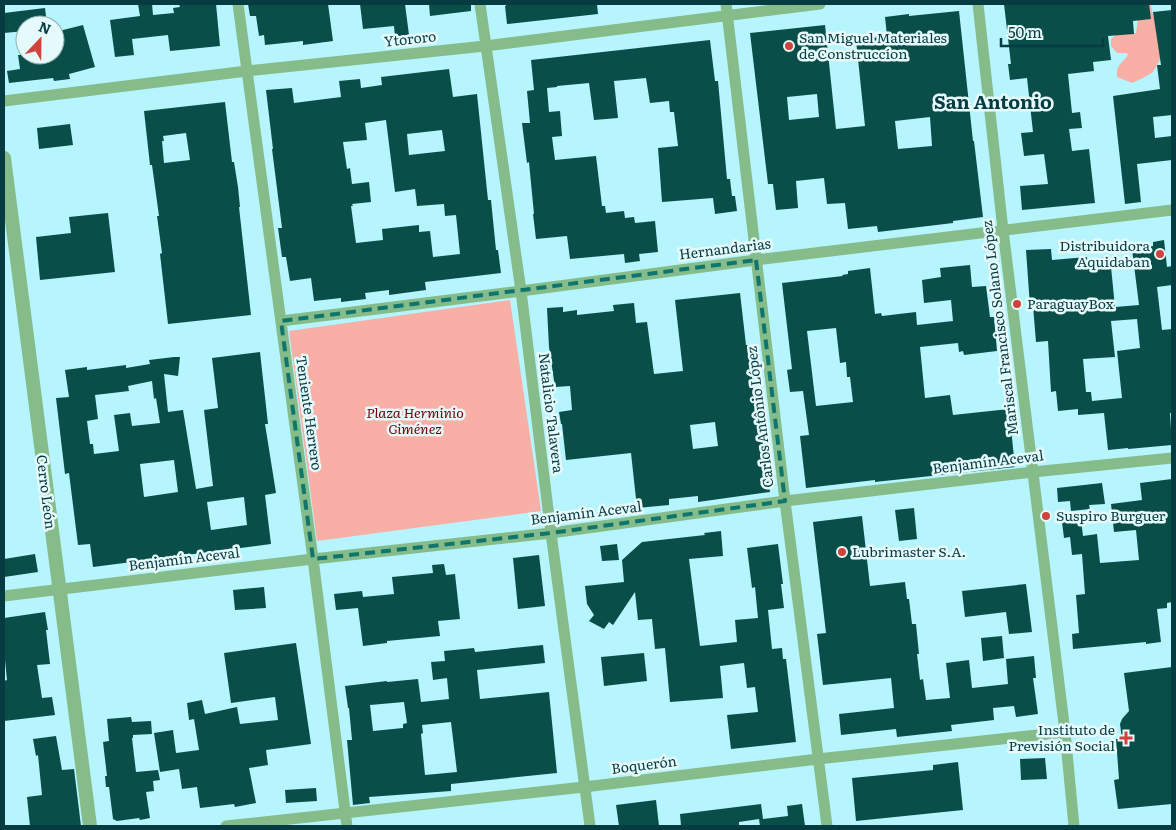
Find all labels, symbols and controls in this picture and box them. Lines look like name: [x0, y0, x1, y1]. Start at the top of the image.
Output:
north arrow: [15, 15, 65, 65]
scale bar: [1001, 15, 1104, 47]
text: N: [36, 16, 55, 39]
text: 50 m: [1008, 20, 1042, 43]
street label: Ytororo: [383, 25, 437, 51]
place label: San Miguel Materiales de Construccíon: [799, 27, 947, 63]
marker: San Miguel Materiales de Construccíon: [783, 40, 795, 52]
district label: San Antonio: [934, 87, 1052, 115]
street label: Mariscal Francisco Solano López: [976, 219, 1022, 437]
street label: Hernandarias: [678, 232, 772, 264]
place label: Distribuidora Aquidaban: [1059, 235, 1150, 271]
marker: Distribuidora Aquidaban: [1154, 248, 1166, 260]
place label: ParaguayBox: [1027, 293, 1114, 313]
marker: ParaguayBox: [1011, 298, 1023, 310]
street label: Carlos Antônio López: [740, 345, 778, 489]
street label: Natalicio Talavera: [535, 352, 569, 475]
street label: Teniente Herrero: [292, 354, 328, 472]
park label: Plaza Herminio Giménez: [366, 402, 464, 438]
street label: Benjamín Aceval: [931, 444, 1045, 478]
street label: Cerro León: [33, 454, 61, 530]
street label: Benjamín Aceval: [529, 495, 643, 529]
place label: Suspiro Burguer: [1056, 505, 1166, 525]
marker: Suspiro Burguer: [1040, 510, 1052, 522]
street label: Benjamín Aceval: [127, 541, 241, 575]
place label: Lubrimaster S.A.: [852, 541, 966, 561]
marker: Lubrimaster S.A.: [836, 546, 848, 558]
place label: Instituto de Previsión Social: [1009, 719, 1115, 755]
marker: Instituto de Previsión Social: [1119, 731, 1133, 745]
street label: Boquerón: [610, 750, 678, 778]

